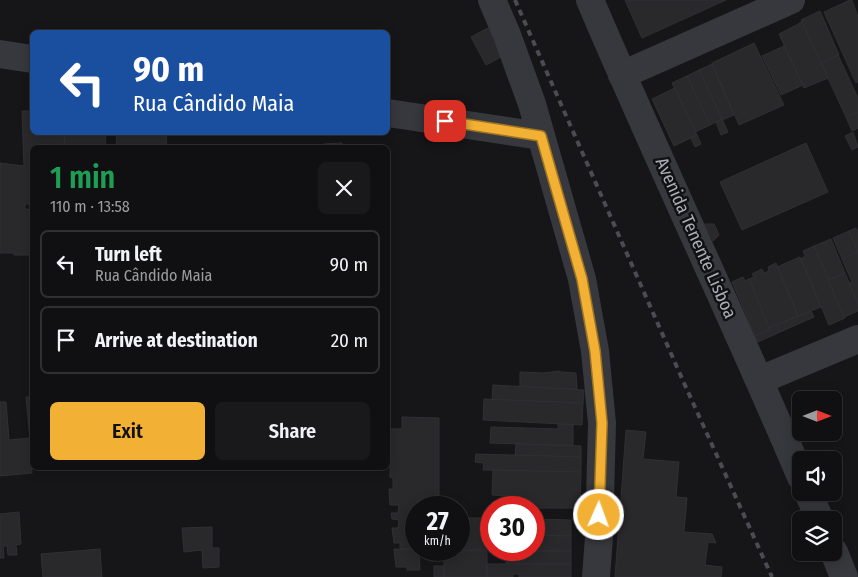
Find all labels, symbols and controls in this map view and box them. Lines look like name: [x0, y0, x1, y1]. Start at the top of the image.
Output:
text: 90 m: [133, 48, 204, 90]
icon: left: [50, 50, 115, 115]
text: Rua Cândido Maia: [133, 90, 294, 117]
pin: [424, 100, 466, 142]
icon: arrive: [431, 107, 459, 135]
street label: Avenida Tenente Lisboa: [651, 154, 741, 322]
text: 1 min: [50, 160, 115, 196]
button: close: [318, 162, 370, 214]
text: 110 m · 13:58: [50, 197, 130, 216]
text: Turn left: [95, 243, 162, 266]
icon: left: [52, 250, 80, 278]
text: 90 m: [330, 253, 368, 276]
text: Rua Cândido Maia: [95, 266, 212, 285]
icon: arrive: [52, 326, 80, 354]
text: Arrive at destination: [95, 329, 258, 352]
text: 20 m: [331, 329, 368, 352]
north arrow: [792, 391, 842, 441]
map controls: [792, 391, 842, 561]
button: Exit: [50, 402, 205, 460]
button: Share: [215, 402, 370, 460]
button: sound: [792, 451, 842, 501]
position arrow: [572, 488, 624, 540]
speed limit sign: 30: [480, 496, 545, 561]
text: 27: [426, 507, 449, 537]
button: layers: [792, 511, 842, 561]
text: km/h: [424, 534, 451, 548]

